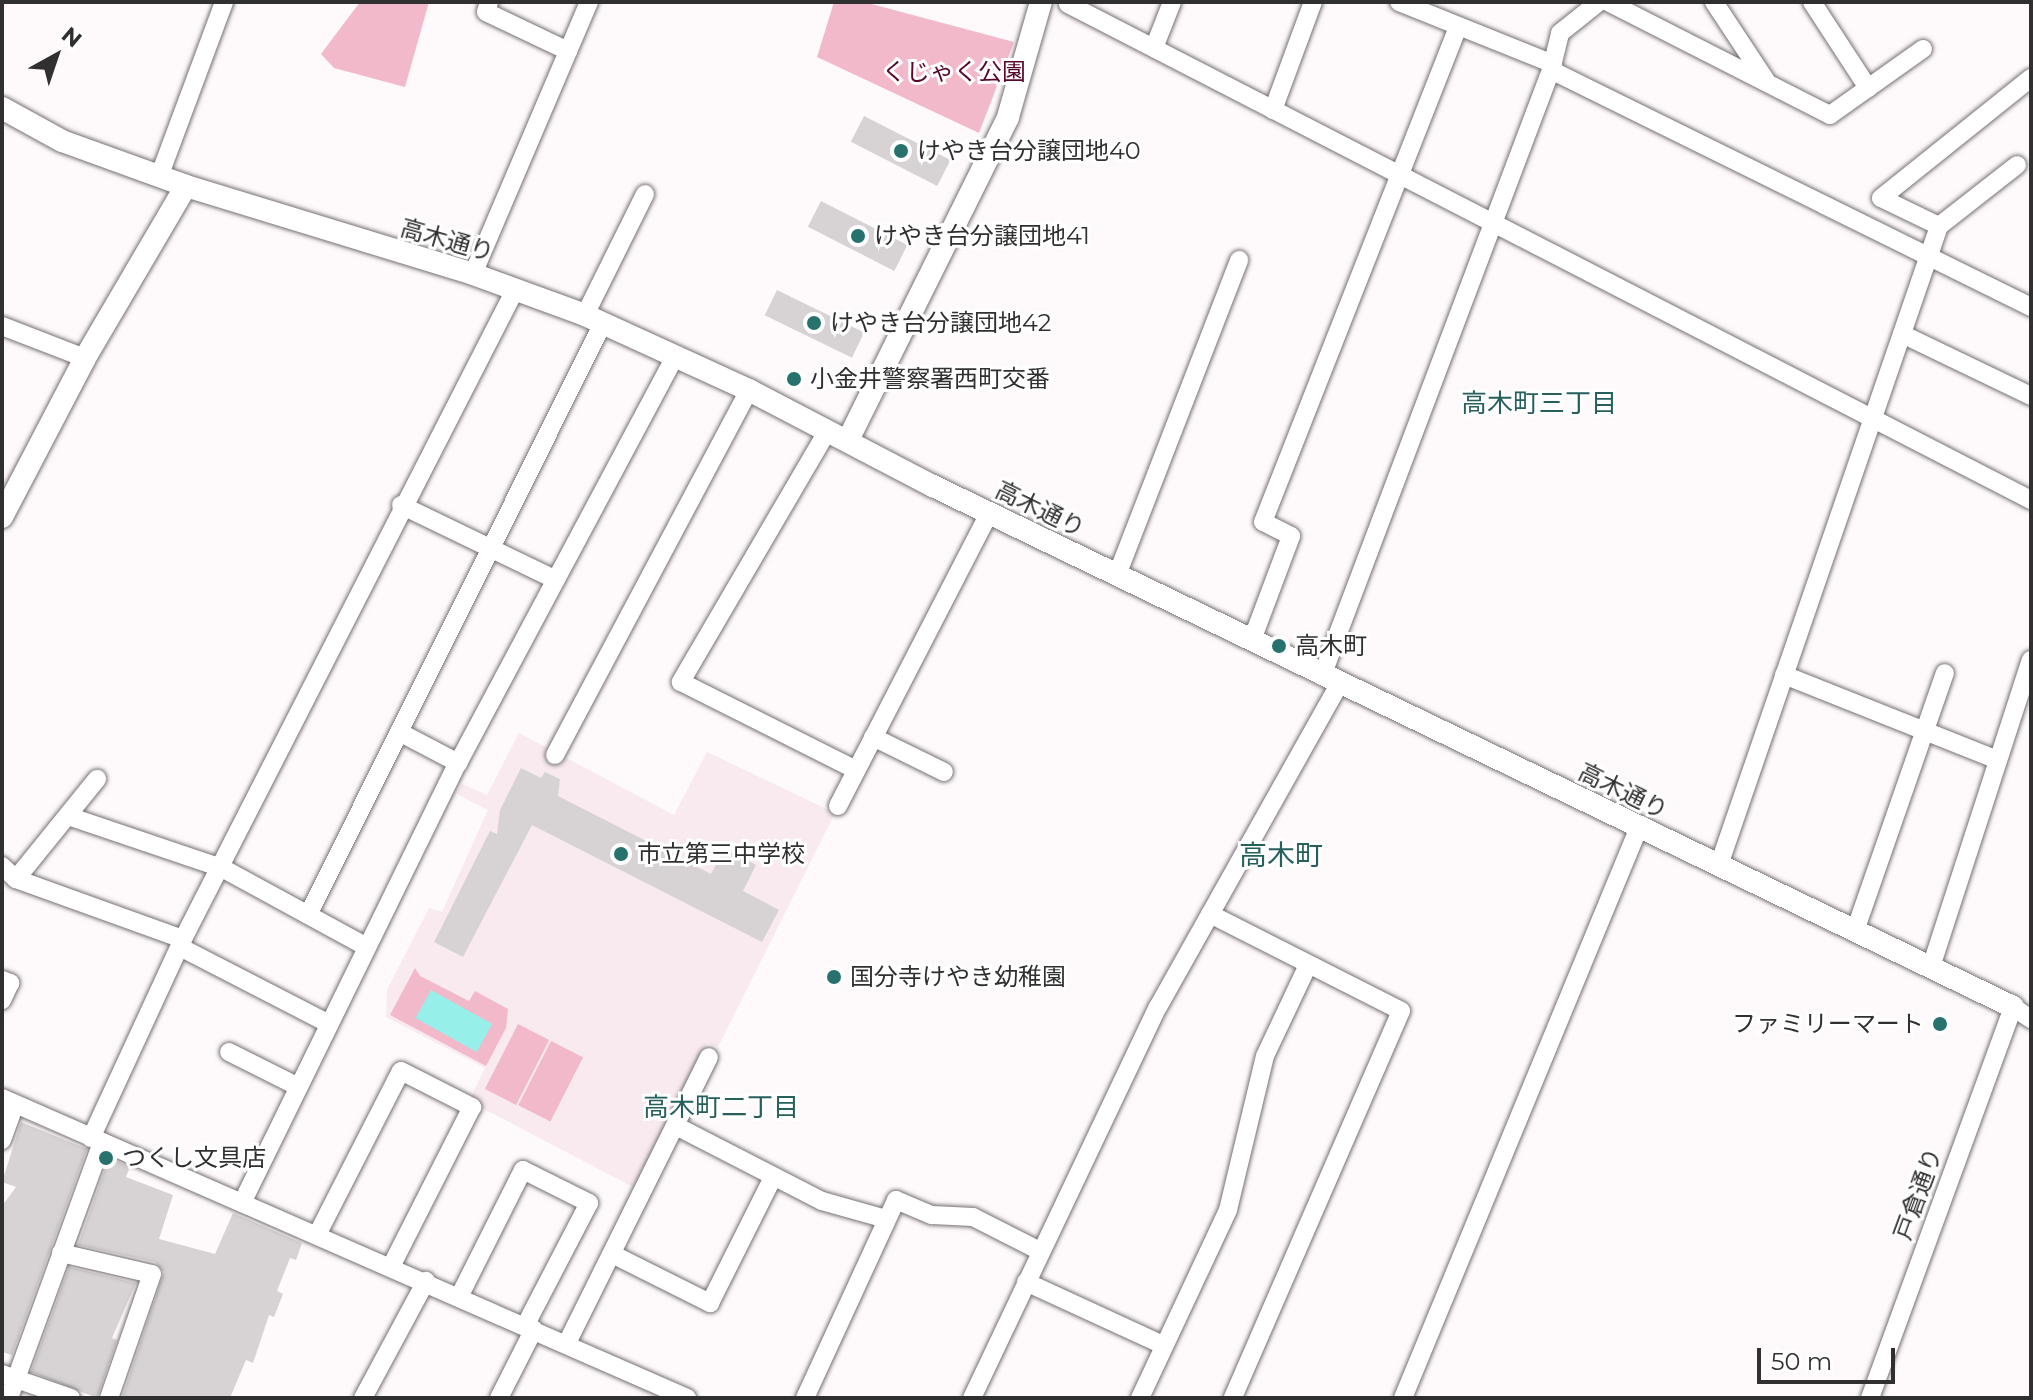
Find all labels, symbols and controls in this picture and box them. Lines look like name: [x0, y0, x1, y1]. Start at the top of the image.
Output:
north arrow: [16, 16, 96, 96]
text: N: [56, 21, 87, 53]
park label: くじゃく公園: [882, 58, 1026, 86]
place label: けやき台分譲団地40: [917, 137, 1141, 165]
marker: けやき台分譲団地40: [892, 142, 910, 160]
street label: 高木通り: [397, 213, 497, 267]
place label: けやき台分譲団地41: [874, 222, 1090, 250]
marker: けやき台分譲団地41: [849, 227, 867, 245]
place label: けやき台分譲団地42: [830, 309, 1051, 337]
marker: けやき台分譲団地42: [805, 314, 823, 332]
place label: 小金井警察署西町交番: [810, 365, 1050, 393]
marker: 小金井警察署西町交番: [785, 370, 803, 388]
district label: 高木町三丁目: [1461, 388, 1617, 420]
street label: 高木通り: [991, 475, 1089, 543]
place label: 高木町: [1295, 632, 1367, 660]
marker: 高木町: [1270, 637, 1288, 655]
street label: 高木通り: [1574, 757, 1672, 825]
district label: 高木町: [1239, 838, 1323, 872]
place label: 市立第三中学校: [637, 840, 805, 868]
marker: 市立第三中学校: [612, 845, 630, 863]
place label: 国分寺けやき幼稚園: [850, 963, 1066, 991]
marker: 国分寺けやき幼稚園: [825, 968, 843, 986]
place label: ファミリーマート: [1732, 1010, 1924, 1038]
marker: ファミリーマート: [1931, 1015, 1949, 1033]
district label: 高木町二丁目: [643, 1092, 799, 1124]
place label: つくし文具店: [122, 1144, 266, 1172]
street label: 戸倉通り: [1888, 1144, 1948, 1244]
marker: つくし文具店: [97, 1149, 115, 1167]
scale bar: [1761, 1332, 1899, 1382]
text: 50 m: [1771, 1347, 1832, 1376]

